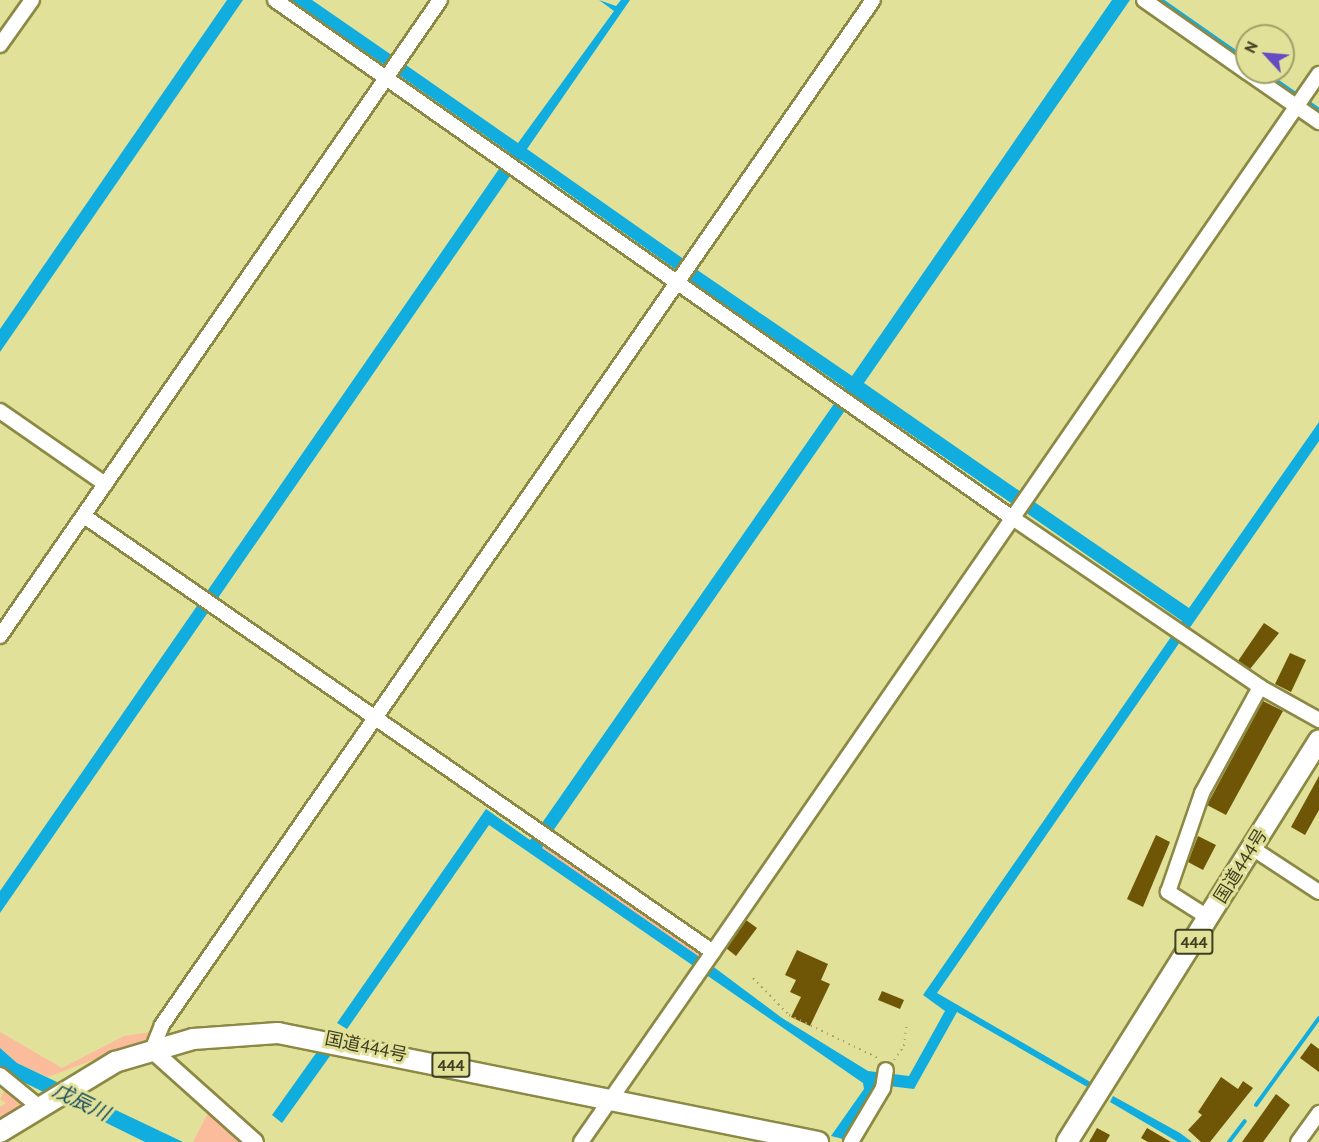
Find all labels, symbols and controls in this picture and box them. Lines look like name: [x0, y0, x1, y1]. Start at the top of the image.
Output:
north arrow: [1235, 24, 1295, 84]
text: N: [1239, 38, 1262, 56]
street label: 国道444号: [1210, 825, 1272, 907]
road number: 444: [1173, 929, 1215, 955]
street label: 国道444号: [323, 1028, 409, 1066]
road number: 444: [430, 1052, 472, 1078]
water label: 戊辰川: [49, 1078, 113, 1126]

